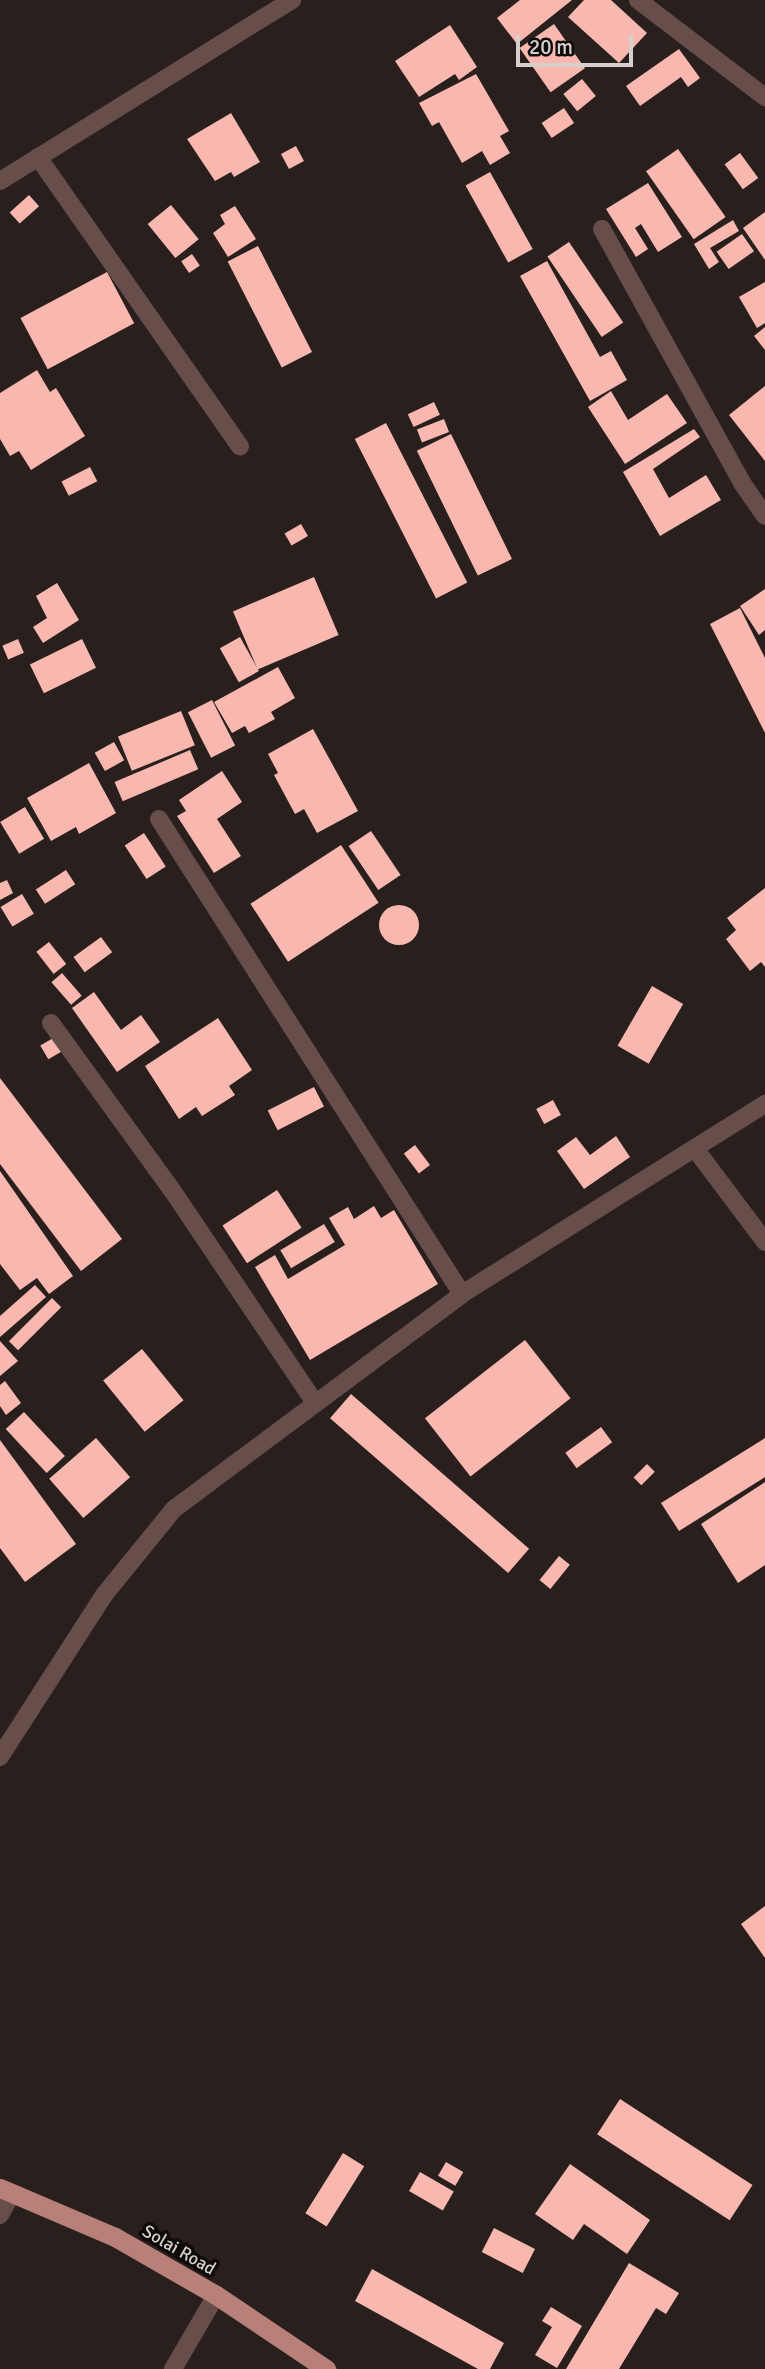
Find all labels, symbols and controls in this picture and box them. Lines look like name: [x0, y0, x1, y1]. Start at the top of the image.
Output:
scale bar: [520, 21, 637, 65]
text: 20 m: [529, 34, 573, 60]
street label: Solai Road: [138, 2220, 220, 2280]

